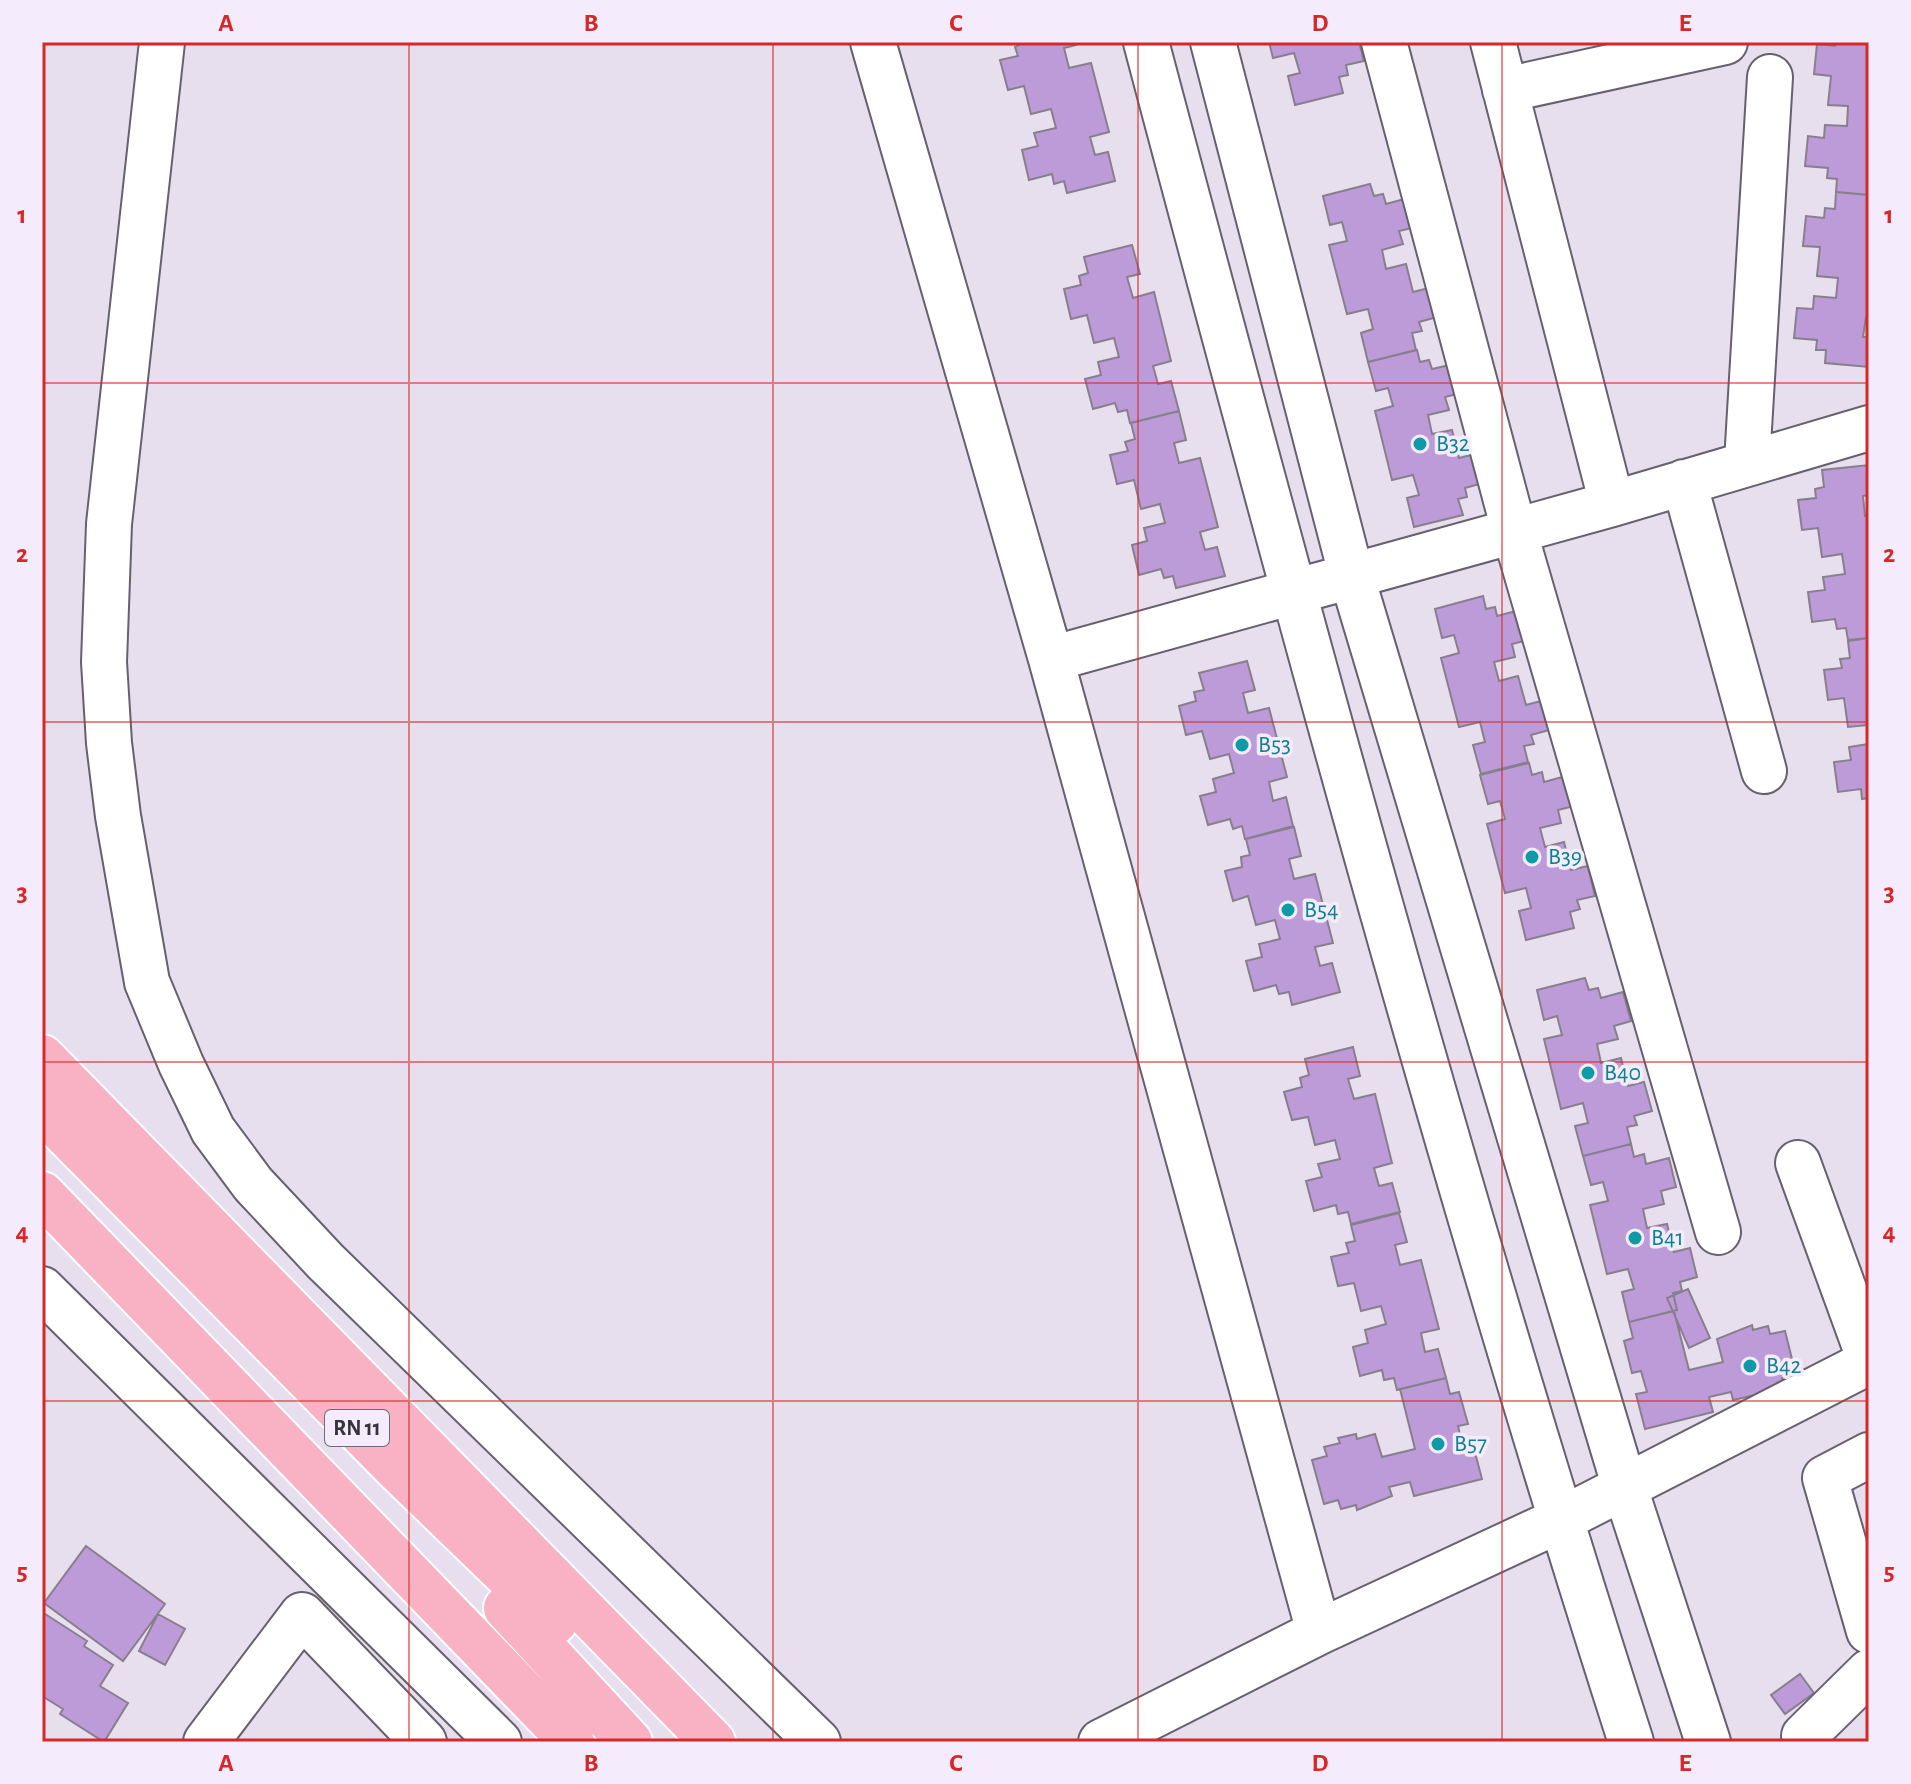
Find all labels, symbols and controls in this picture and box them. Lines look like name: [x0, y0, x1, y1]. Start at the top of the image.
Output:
text: A: [218, 10, 234, 36]
text: B: [583, 10, 599, 36]
text: C: [949, 10, 963, 36]
text: D: [1311, 10, 1329, 36]
text: E: [1678, 10, 1692, 36]
text: 1: [17, 202, 27, 228]
text: 1: [1884, 202, 1894, 228]
place label: B32: [1436, 432, 1470, 456]
marker: B32: [1411, 435, 1429, 453]
text: 2: [16, 541, 28, 567]
text: 2: [1883, 541, 1895, 567]
place label: B53: [1258, 733, 1291, 757]
marker: B53: [1233, 736, 1251, 754]
place label: B39: [1548, 845, 1582, 869]
marker: B39: [1523, 848, 1541, 866]
text: 3: [16, 880, 28, 906]
text: 3: [1883, 880, 1895, 906]
place label: B54: [1304, 898, 1338, 922]
marker: B54: [1279, 901, 1297, 919]
place label: B40: [1604, 1061, 1641, 1085]
marker: B40: [1579, 1064, 1597, 1082]
text: 4: [15, 1219, 29, 1245]
text: 4: [1882, 1219, 1896, 1245]
place label: B41: [1651, 1226, 1684, 1250]
marker: B41: [1626, 1229, 1644, 1247]
place label: B42: [1766, 1354, 1801, 1378]
marker: B42: [1741, 1357, 1759, 1375]
road number: RN 11: [325, 1410, 389, 1446]
place label: B57: [1454, 1432, 1487, 1456]
marker: B57: [1429, 1435, 1447, 1453]
text: 5: [16, 1559, 28, 1585]
text: 5: [1883, 1559, 1895, 1585]
text: A: [218, 1750, 234, 1776]
text: B: [583, 1750, 599, 1776]
text: C: [949, 1750, 963, 1776]
text: D: [1311, 1750, 1329, 1776]
text: E: [1678, 1750, 1692, 1776]

